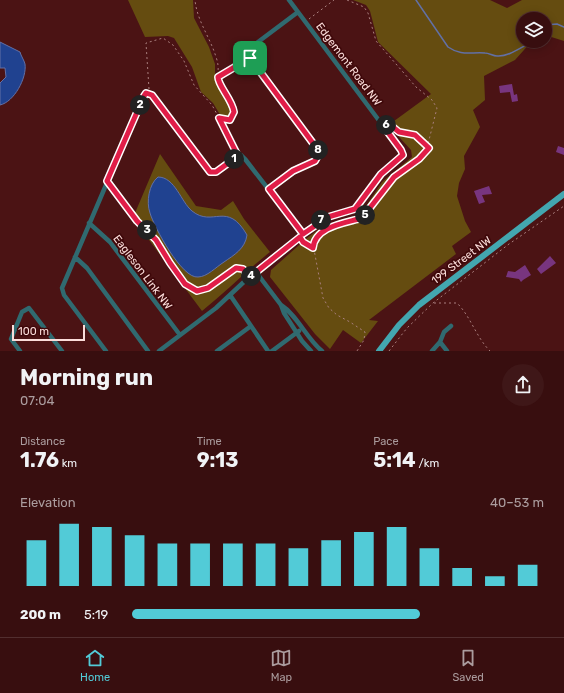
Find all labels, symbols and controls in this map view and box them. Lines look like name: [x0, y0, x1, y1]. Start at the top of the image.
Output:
map controls: [516, 12, 552, 48]
button: layers: [516, 12, 552, 48]
street label: Edgemont Road NW: [313, 20, 384, 109]
pin: [233, 41, 267, 75]
icon: arrive: [239, 47, 261, 69]
pin: 2: [130, 95, 150, 115]
text: 2: [136, 98, 144, 111]
pin: 6: [376, 115, 396, 135]
text: 6: [382, 118, 390, 131]
pin: 8: [308, 140, 328, 160]
text: 8: [314, 143, 322, 156]
pin: 1: [224, 149, 244, 169]
text: 1: [231, 152, 237, 165]
pin: 5: [355, 205, 375, 225]
text: 5: [361, 208, 369, 221]
pin: 7: [311, 210, 331, 230]
text: 7: [318, 213, 324, 226]
pin: 3: [137, 220, 157, 240]
text: 3: [143, 223, 151, 236]
street label: Eagleson Link NW: [110, 233, 175, 312]
street label: 199 Street NW: [429, 234, 494, 287]
pin: 4: [241, 266, 261, 286]
text: 4: [247, 269, 255, 282]
scale bar: [12, 323, 85, 342]
text: 100 m: [18, 325, 49, 338]
text: Morning run: [20, 364, 153, 391]
button: share: [502, 364, 544, 406]
text: 07:04: [20, 393, 55, 408]
text: Distance: [20, 435, 65, 448]
text: Time: [197, 435, 222, 448]
text: Pace: [373, 435, 399, 448]
text: 1.76: [20, 448, 59, 472]
text: 9:13: [197, 448, 238, 472]
text: 5:14: [373, 448, 416, 472]
text: km: [59, 457, 77, 470]
text: /km: [416, 457, 439, 470]
text: Elevation: [20, 495, 76, 510]
text: 40–53 m: [490, 495, 544, 510]
text: 200 m: [20, 607, 61, 622]
text: 5:19: [84, 607, 108, 622]
tab: Home: [80, 647, 110, 684]
tab: Map: [270, 647, 292, 684]
tab: Saved: [453, 647, 484, 684]

